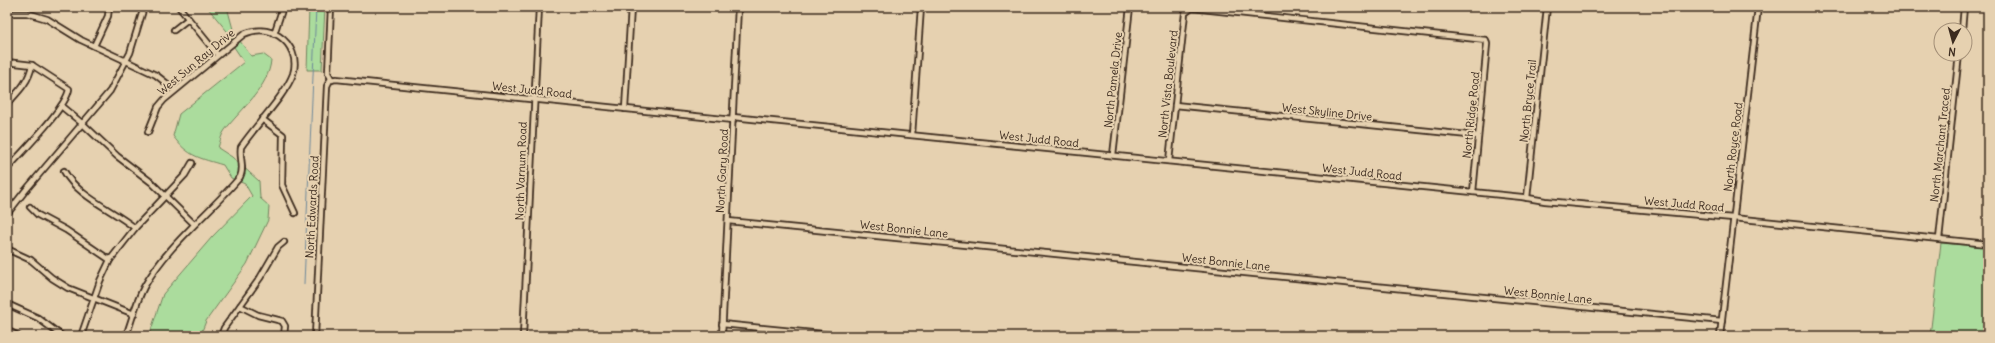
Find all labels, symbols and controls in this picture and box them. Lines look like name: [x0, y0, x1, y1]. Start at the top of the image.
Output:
north arrow: [1933, 22, 1973, 62]
street label: West Sun Ray Drive: [155, 26, 237, 98]
street label: North Vista Boulevard: [1155, 29, 1181, 139]
street label: North Pamela Drive: [1101, 31, 1125, 129]
text: N: [1947, 45, 1956, 59]
street label: North Bryce Trail: [1517, 59, 1539, 143]
street label: North Ridge Road: [1459, 70, 1483, 159]
street label: West Judd Road: [491, 79, 573, 101]
street label: North Marchant Traced: [1927, 87, 1953, 203]
street label: West Skyline Drive: [1281, 100, 1373, 124]
street label: North Royce Road: [1721, 101, 1745, 192]
street label: North Varnum Road: [512, 121, 530, 221]
street label: North Gary Road: [713, 128, 731, 213]
street label: West Judd Road: [998, 128, 1080, 150]
street label: North Edwards Road: [302, 155, 322, 259]
street label: West Judd Road: [1321, 161, 1403, 183]
street label: West Judd Road: [1643, 194, 1725, 215]
street label: West Bonnie Lane: [859, 217, 949, 241]
street label: West Bonnie Lane: [1181, 250, 1271, 274]
street label: West Bonnie Lane: [1503, 283, 1593, 307]

